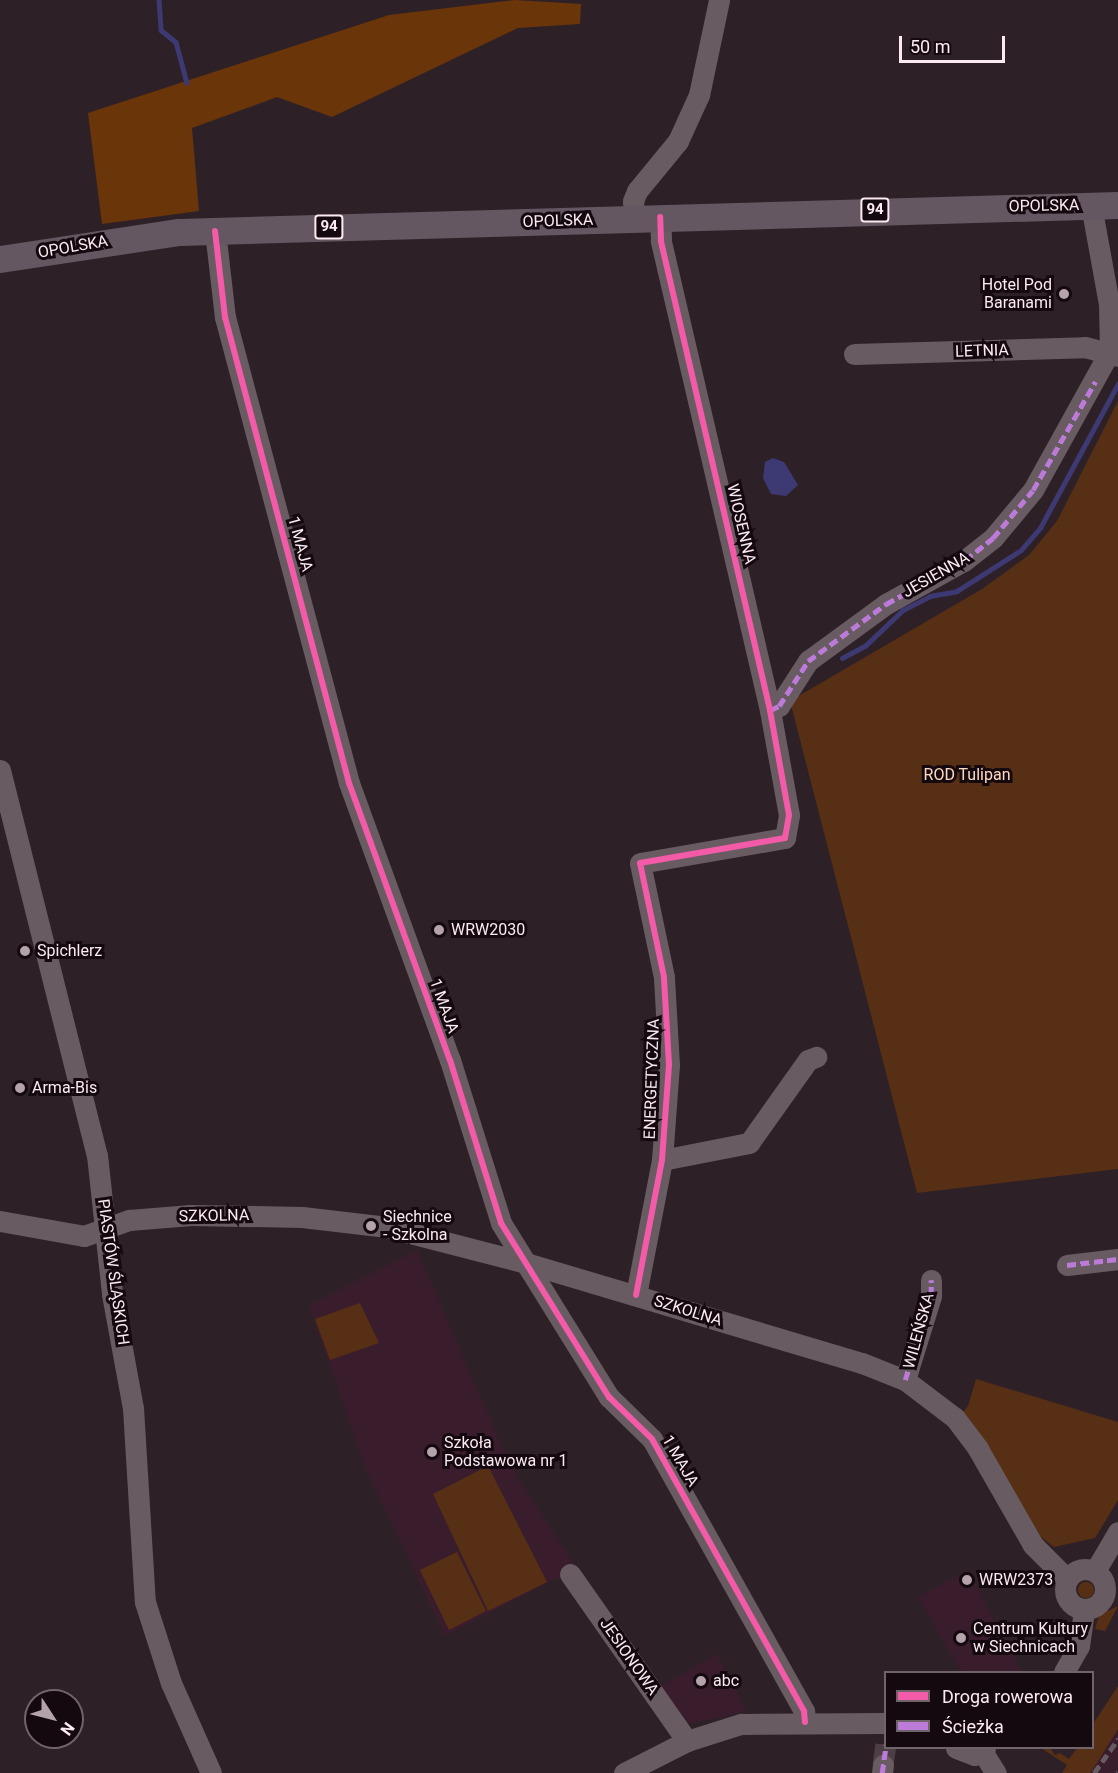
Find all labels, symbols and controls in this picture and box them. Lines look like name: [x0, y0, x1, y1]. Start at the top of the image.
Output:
scale bar: [902, 24, 1008, 62]
text: 50 m: [910, 36, 950, 57]
street label: OPOLSKA: [1008, 196, 1080, 216]
road number: 94: [860, 198, 890, 222]
street label: OPOLSKA: [522, 210, 594, 232]
road number: 94: [314, 215, 344, 239]
street label: OPOLSKA: [37, 231, 109, 263]
place label: Hotel Pod Baranami: [982, 275, 1052, 313]
marker: Hotel Pod Baranami: [1057, 287, 1071, 301]
street label: LETNIA: [955, 340, 1009, 362]
street label: WIOSENNA: [722, 482, 760, 566]
street label: 1 MAJA: [283, 514, 317, 574]
street label: JESIENNA: [899, 548, 973, 602]
park label: ROD Tulipan: [923, 765, 1011, 785]
place label: WRW2030: [451, 920, 525, 940]
marker: WRW2030: [432, 923, 446, 937]
place label: Spichlerz: [37, 941, 102, 961]
marker: Spichlerz: [18, 944, 32, 958]
street label: 1 MAJA: [425, 976, 463, 1036]
street label: ENERGETYCZNA: [640, 1018, 664, 1140]
place label: Arma-Bis: [32, 1078, 97, 1098]
marker: Arma-Bis: [13, 1081, 27, 1095]
street label: PIASTÓW ŚLĄSKICH: [93, 1198, 133, 1346]
street label: SZKOLNA: [179, 1206, 249, 1226]
place label: Siechnice - Szkolna: [383, 1207, 452, 1245]
marker: Siechnice - Szkolna: [364, 1219, 378, 1233]
street label: WILEŃSKA: [900, 1291, 938, 1371]
street label: SZKOLNA: [651, 1292, 725, 1330]
street label: 1 MAJA: [658, 1432, 702, 1490]
place label: Szkoła Podstawowa nr 1: [444, 1433, 567, 1471]
marker: Szkoła Podstawowa nr 1: [425, 1445, 439, 1459]
place label: WRW2373: [979, 1570, 1053, 1590]
marker: WRW2373: [960, 1573, 974, 1587]
street label: JESIONOWA: [595, 1615, 663, 1699]
place label: Centrum Kultury w Siechnicach: [973, 1619, 1088, 1657]
marker: Centrum Kultury w Siechnicach: [954, 1631, 968, 1645]
place label: abc: [713, 1671, 739, 1691]
legend: [884, 1671, 1094, 1749]
marker: abc: [694, 1674, 708, 1688]
text: Droga rowerowa: [942, 1686, 1073, 1707]
north arrow: [24, 1689, 84, 1749]
text: Ścieżka: [942, 1716, 1004, 1737]
text: N: [56, 1719, 78, 1739]

